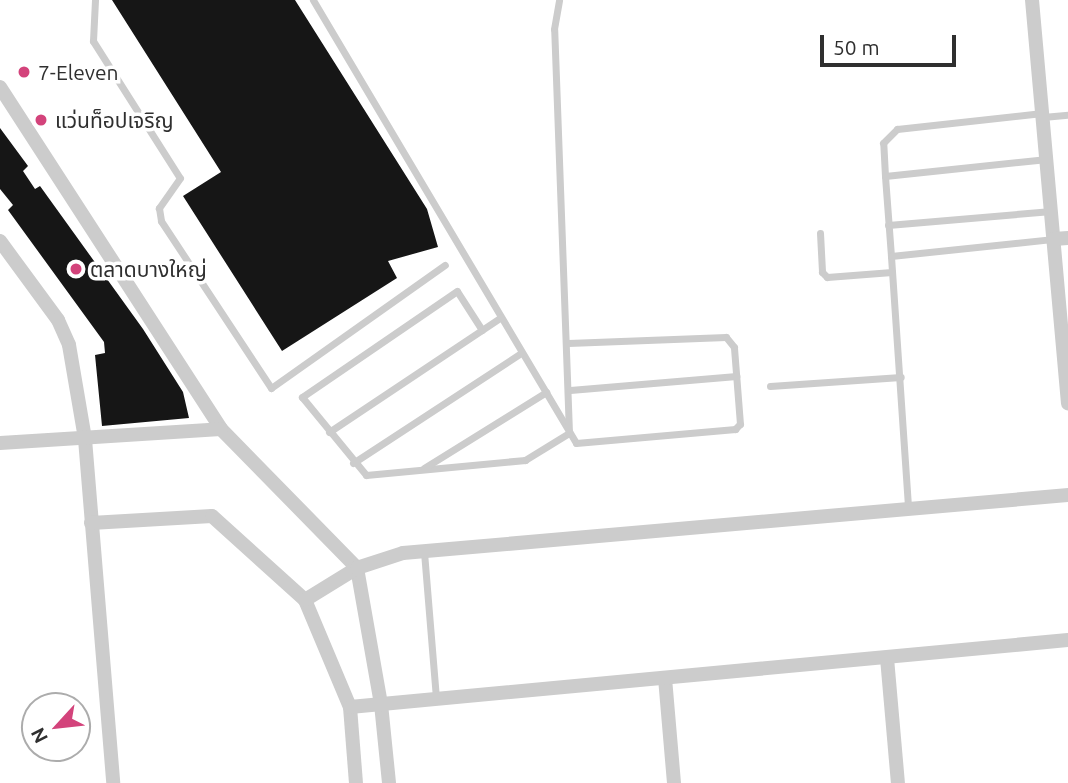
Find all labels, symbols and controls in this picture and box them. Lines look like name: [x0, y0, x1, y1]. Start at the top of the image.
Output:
scale bar: [823, 21, 960, 65]
text: 50 m: [833, 35, 880, 59]
place label: 7-Eleven: [38, 59, 119, 85]
marker: 7-Eleven: [16, 64, 32, 80]
place label: แว่นท็อปเจริญ: [55, 107, 174, 133]
marker: แว่นท็อปเจริญ: [33, 112, 49, 128]
place label: ตลาดบางใหญ่: [90, 256, 207, 282]
marker: ตลาดบางใหญ่: [68, 261, 84, 277]
north arrow: [21, 692, 91, 762]
text: N: [26, 724, 52, 747]

